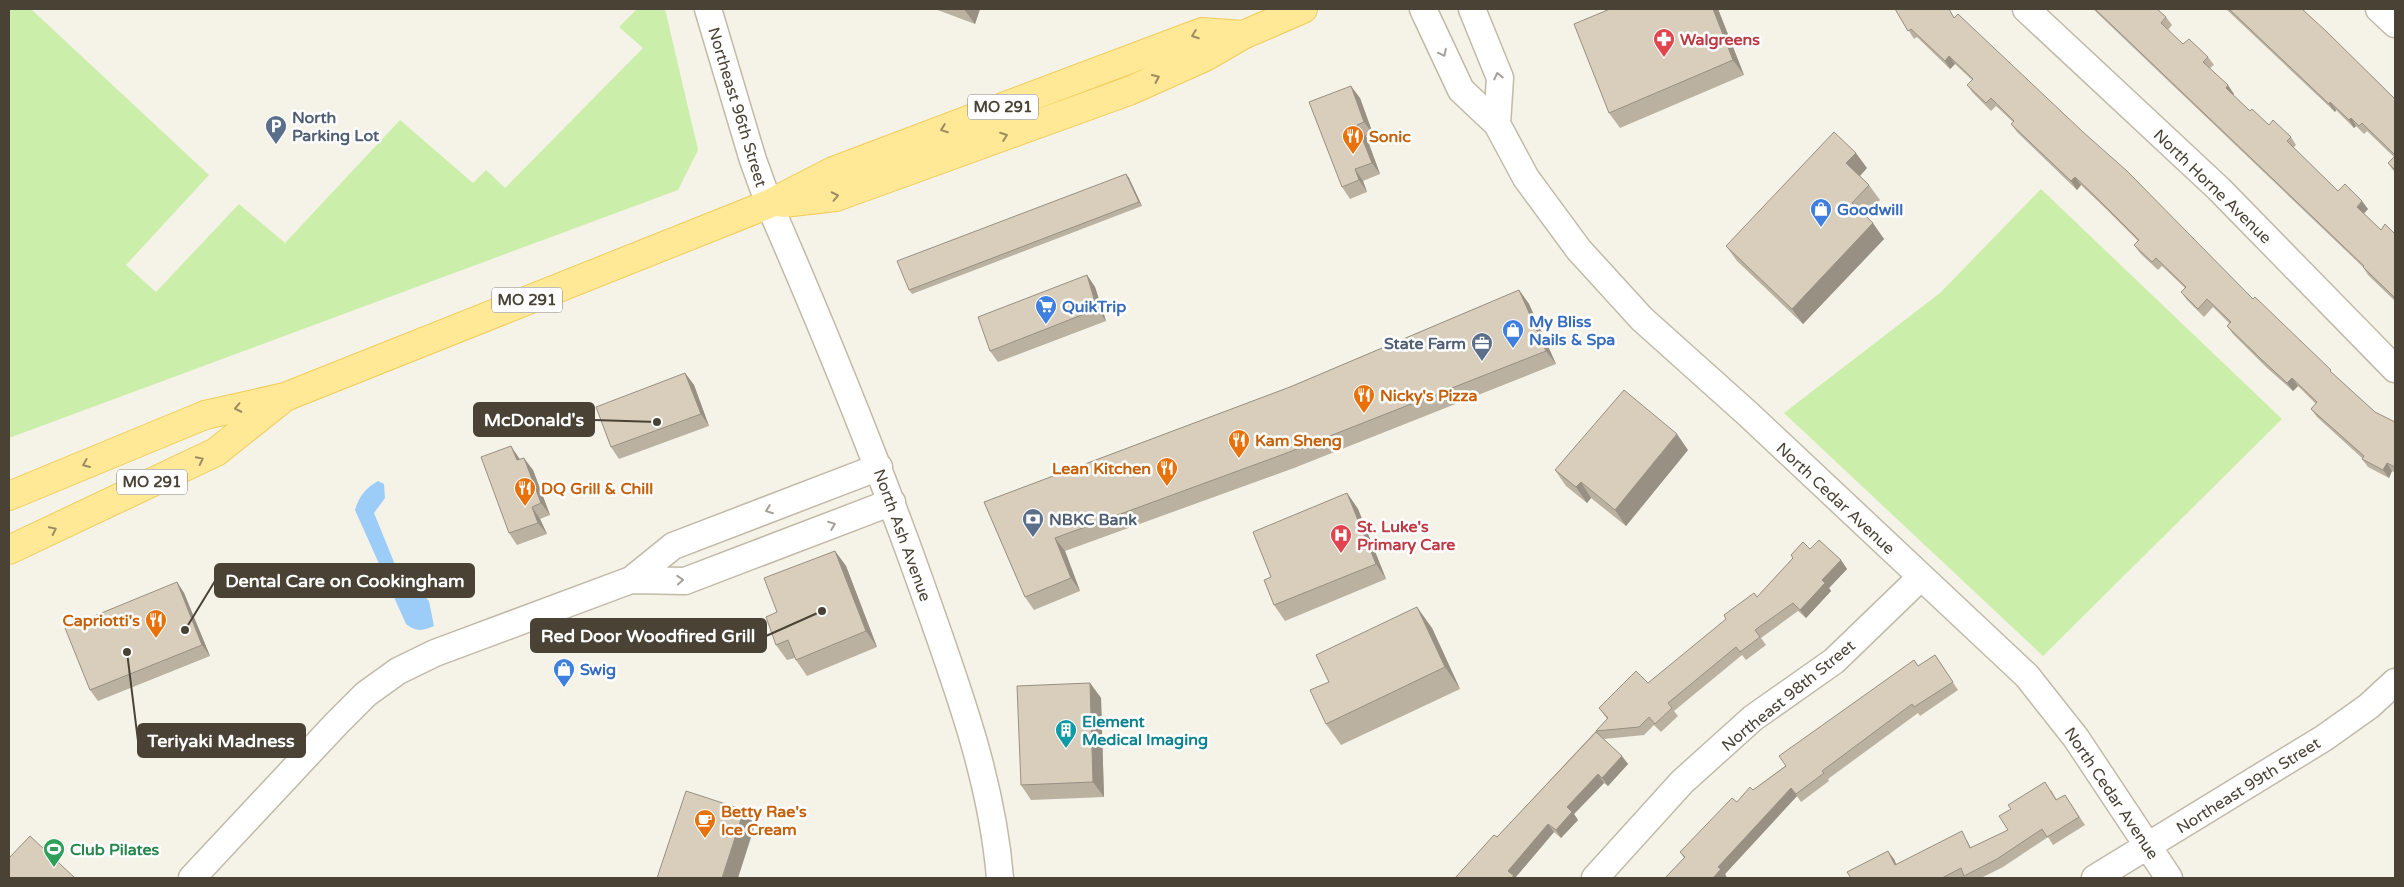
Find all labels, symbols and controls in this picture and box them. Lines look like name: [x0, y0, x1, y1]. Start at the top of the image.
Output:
street label: Northeast 96th Street: [703, 25, 771, 190]
pharmacy icon: Walgreens: [1652, 27, 1676, 58]
one-way arrow: [1191, 29, 1199, 39]
place label: Walgreens: [1680, 30, 1760, 50]
one-way arrow: [1437, 48, 1447, 57]
one-way arrow: [1493, 72, 1504, 80]
one-way arrow: [1151, 74, 1160, 85]
road number: MO 291: [968, 94, 1038, 120]
place label: North Parking Lot: [292, 108, 380, 146]
parking icon: North Parking Lot: [264, 114, 288, 145]
one-way arrow: [940, 123, 949, 133]
restaurant icon: Sonic: [1341, 124, 1365, 155]
street label: North Horne Avenue: [2149, 125, 2276, 248]
place label: Sonic: [1369, 127, 1411, 147]
one-way arrow: [1000, 132, 1008, 142]
one-way arrow: [830, 191, 839, 202]
shop icon: Goodwill: [1809, 197, 1833, 228]
place label: Goodwill: [1837, 200, 1903, 220]
road number: MO 291: [492, 288, 562, 312]
supermarket icon: QuikTrip: [1034, 294, 1058, 325]
place label: QuikTrip: [1062, 297, 1126, 317]
place label: My Bliss Nails & Spa: [1529, 312, 1615, 350]
shop icon: My Bliss Nails & Spa: [1501, 318, 1525, 349]
office icon: State Farm: [1470, 331, 1494, 362]
place label: State Farm: [1384, 334, 1466, 354]
restaurant icon: Nicky's Pizza: [1352, 383, 1376, 414]
place label: Nicky's Pizza: [1380, 386, 1477, 406]
one-way arrow: [233, 402, 242, 412]
callout: McDonald's: [474, 403, 594, 436]
text: McDonald's: [484, 409, 585, 431]
restaurant icon: Kam Sheng: [1227, 428, 1251, 459]
place label: Kam Sheng: [1255, 431, 1342, 451]
street label: North Cedar Avenue: [1772, 439, 1899, 559]
one-way arrow: [195, 456, 204, 466]
restaurant icon: Lean Kitchen: [1155, 456, 1179, 487]
one-way arrow: [82, 458, 91, 469]
place label: Lean Kitchen: [1052, 459, 1151, 479]
street label: North Ash Avenue: [869, 466, 935, 604]
road number: MO 291: [117, 470, 187, 494]
restaurant icon: DQ Grill & Chill: [513, 476, 537, 507]
place label: DQ Grill & Chill: [541, 479, 653, 499]
one-way arrow: [765, 504, 773, 514]
bank icon: NBKC Bank: [1021, 507, 1045, 538]
place label: NBKC Bank: [1049, 510, 1137, 530]
place label: St. Luke's Primary Care: [1357, 517, 1455, 555]
one-way arrow: [827, 521, 836, 531]
hospital icon: St. Luke's Primary Care: [1329, 523, 1353, 554]
one-way arrow: [48, 526, 57, 536]
callout: Dental Care on Cookingham: [215, 564, 474, 597]
text: Dental Care on Cookingham: [225, 570, 465, 592]
one-way arrow: [676, 575, 684, 586]
restaurant icon: Capriotti's: [144, 608, 168, 639]
place label: Capriotti's: [63, 611, 140, 631]
callout: Red Door Woodfired Grill: [531, 619, 766, 652]
text: Red Door Woodfired Grill: [541, 625, 755, 647]
street label: Northeast 98th Street: [1718, 636, 1859, 756]
shop icon: Swig: [552, 657, 576, 688]
place label: Swig: [580, 660, 616, 680]
place label: Element Medical Imaging: [1082, 712, 1208, 750]
building icon: Element Medical Imaging: [1054, 718, 1078, 749]
callout: Teriyaki Madness: [138, 724, 305, 757]
street label: North Cedar Avenue: [2060, 724, 2163, 863]
text: Teriyaki Madness: [146, 730, 295, 752]
street label: Northeast 99th Street: [2173, 733, 2324, 838]
place label: Betty Rae's Ice Cream: [721, 802, 807, 840]
cafe icon: Betty Rae's Ice Cream: [693, 808, 717, 839]
sports icon: Club Pilates: [42, 837, 66, 868]
place label: Club Pilates: [70, 840, 160, 860]

